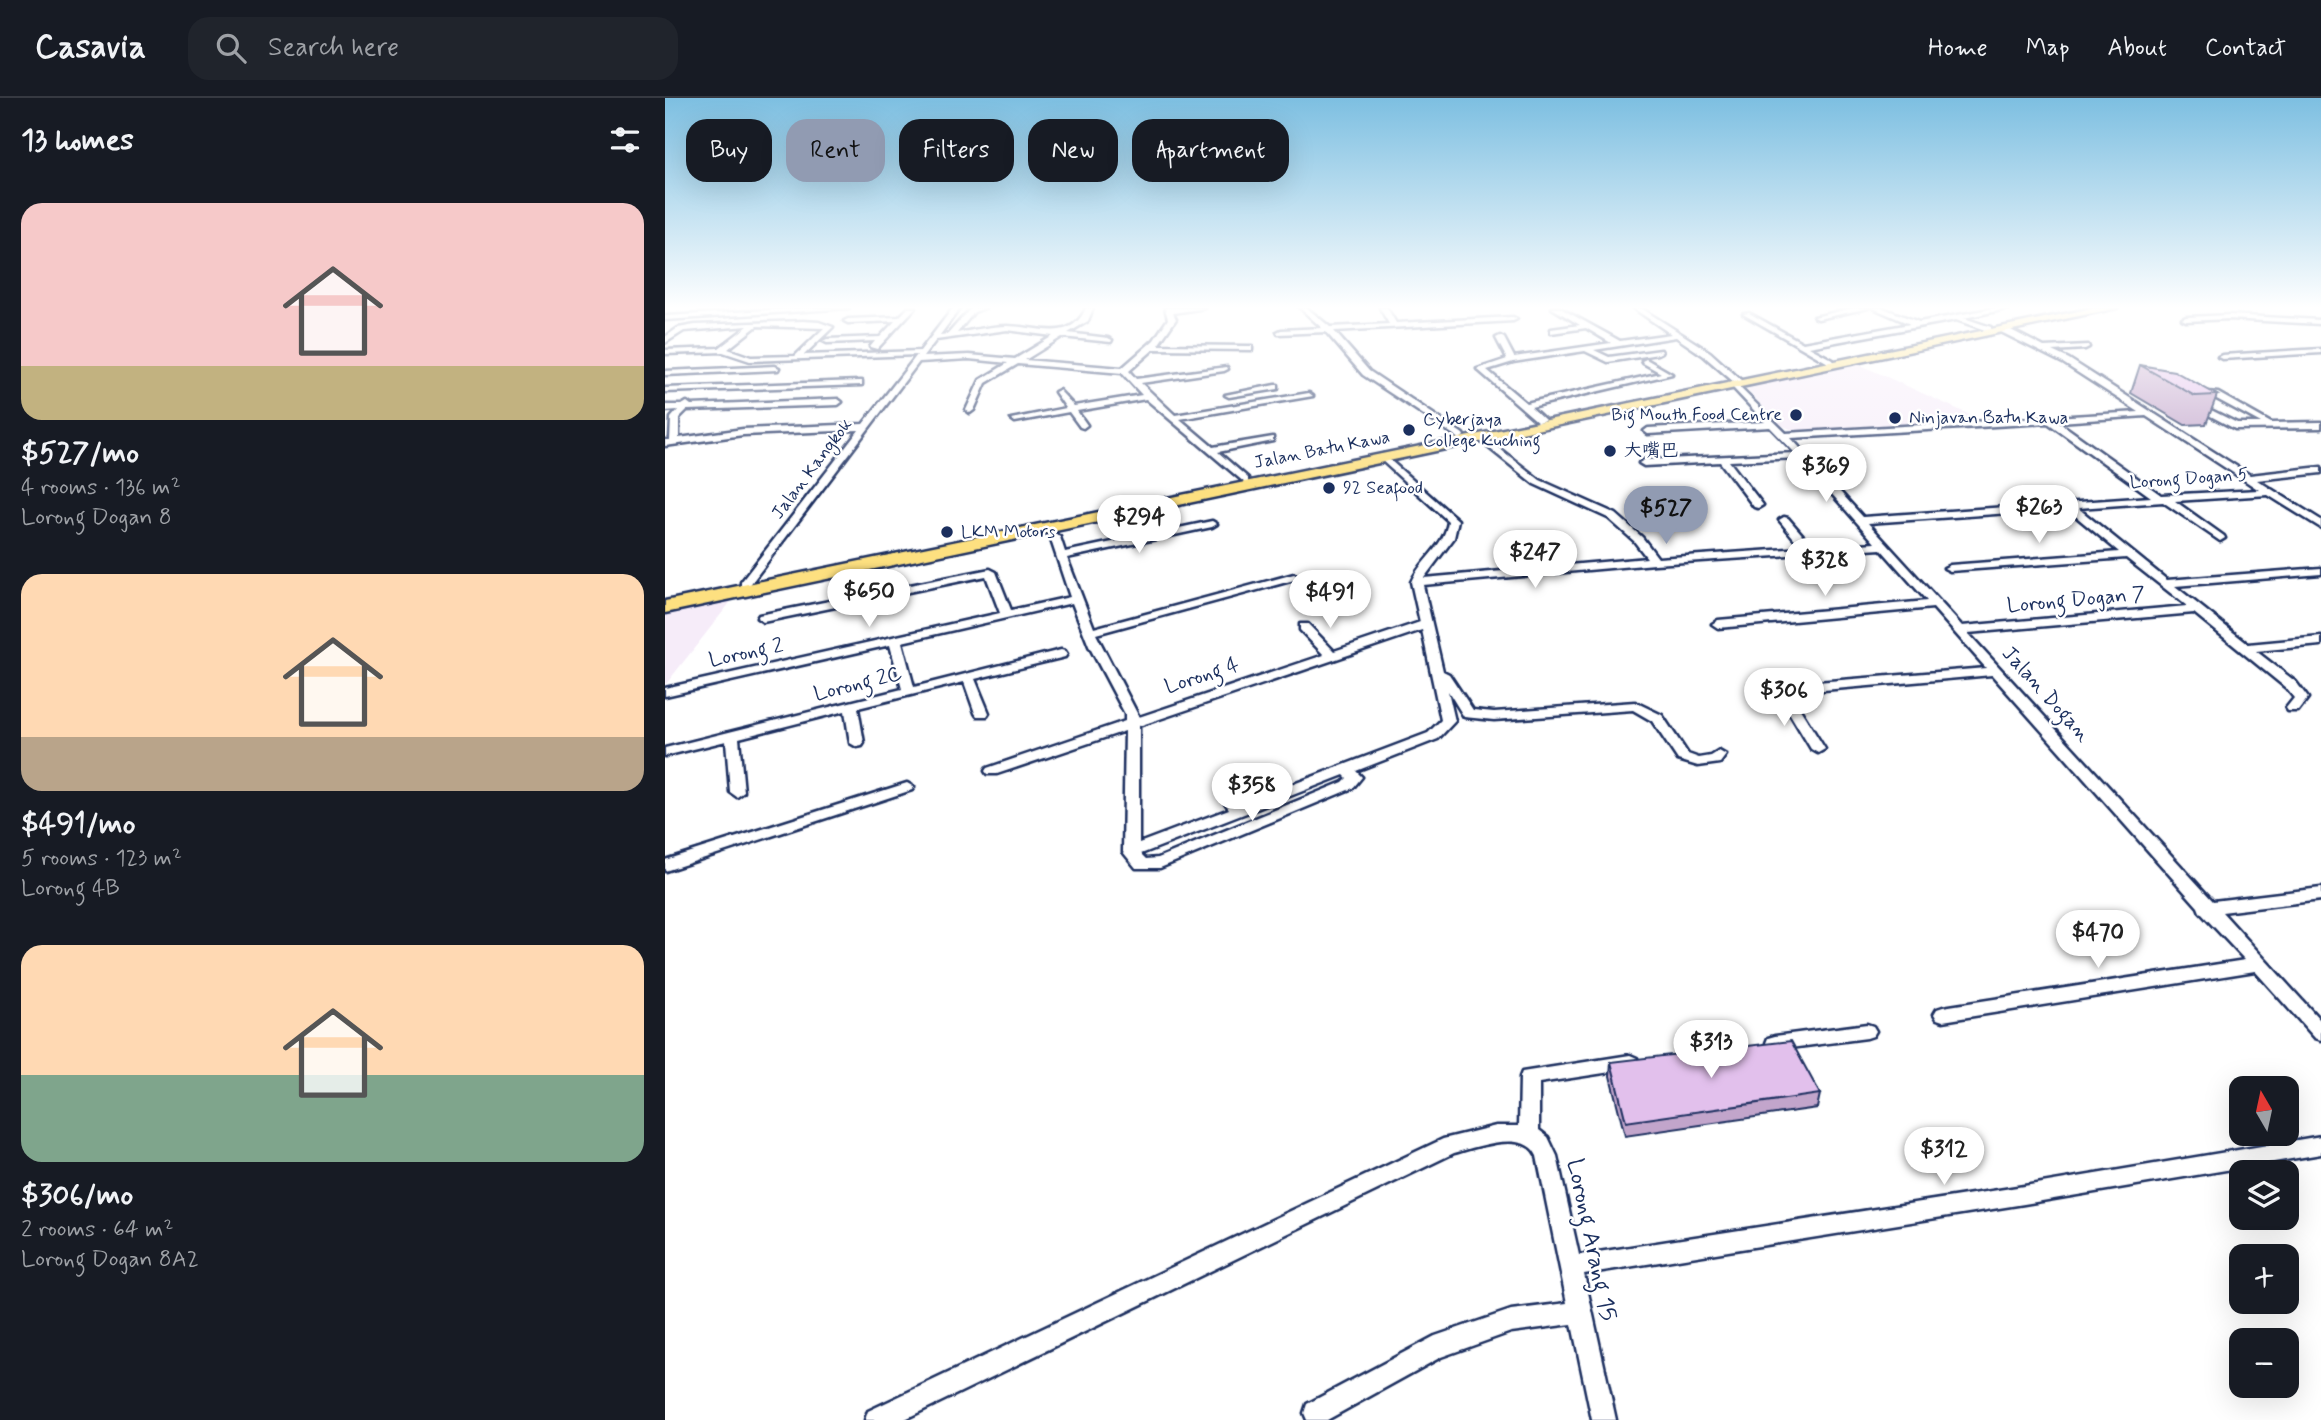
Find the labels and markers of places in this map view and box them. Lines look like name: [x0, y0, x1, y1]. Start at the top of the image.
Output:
place label: Big Mouth Food Centre: [1611, 403, 1782, 429]
place label: Ninjavan Batu Kawa: [1909, 406, 2068, 430]
marker: Big Mouth Food Centre: [1788, 407, 1804, 423]
place label: Cyberjaya College Kuching: [1423, 408, 1541, 455]
marker: Ninjavan Batu Kawa: [1887, 410, 1903, 426]
marker: Cyberjaya College Kuching: [1401, 422, 1417, 438]
place label: 大嘴巴: [1624, 439, 1678, 463]
marker: 大嘴巴: [1602, 443, 1618, 459]
pin: $369: [1785, 444, 1867, 504]
place label: 92 Seafood: [1343, 476, 1423, 502]
marker: 92 Seafood: [1321, 480, 1337, 496]
pin: $527: [1625, 486, 1707, 546]
pin: $263: [1998, 486, 2080, 545]
pin: $294: [1098, 496, 1180, 555]
place label: LKM Motors: [961, 520, 1056, 544]
marker: LKM Motors: [939, 524, 955, 540]
pin: $247: [1494, 531, 1576, 590]
pin: $328: [1784, 538, 1866, 598]
pin: $650: [828, 570, 910, 629]
pin: $491: [1289, 570, 1371, 630]
pin: $306: [1743, 668, 1825, 728]
pin: $358: [1211, 764, 1293, 823]
pin: $470: [2057, 910, 2139, 970]
pin: $313: [1670, 1020, 1752, 1080]
pin: $312: [1903, 1128, 1985, 1187]

